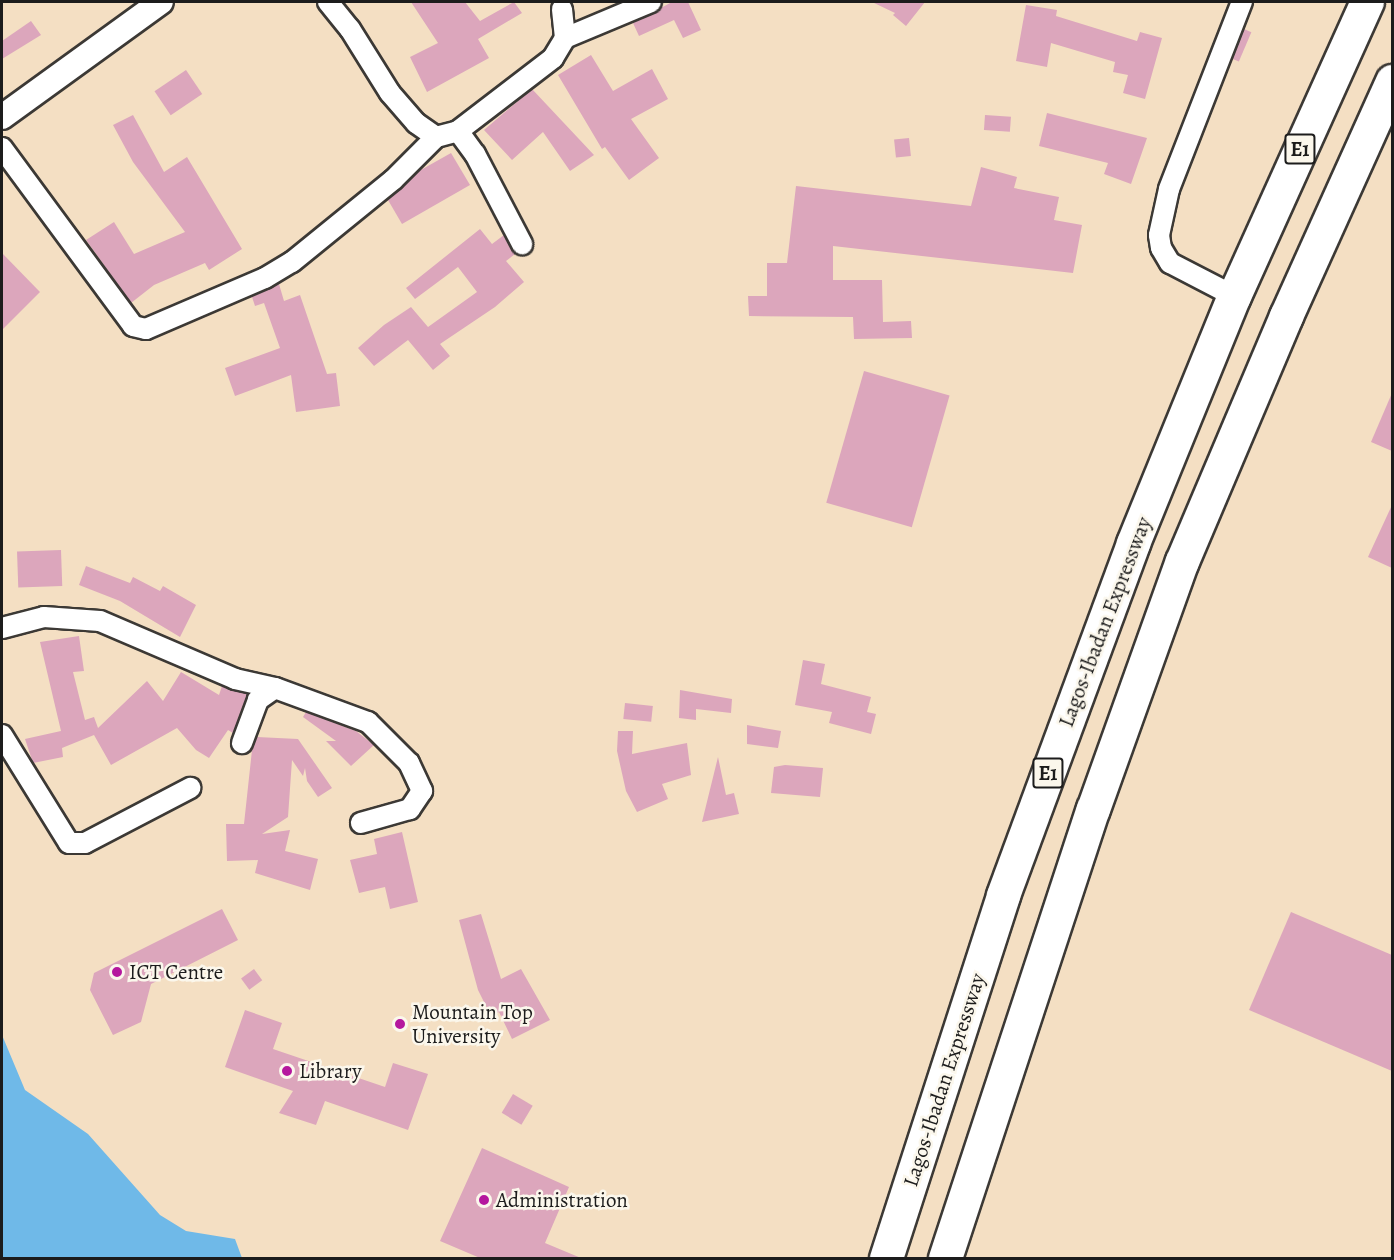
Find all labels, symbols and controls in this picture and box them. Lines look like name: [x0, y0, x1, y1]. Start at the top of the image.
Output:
road number: E1: [1284, 132, 1316, 166]
street label: Lagos-Ibadan Expressway: [1053, 513, 1157, 731]
road number: E1: [1032, 756, 1064, 790]
place label: ICT Centre: [129, 959, 223, 985]
marker: ICT Centre: [110, 965, 124, 979]
street label: Lagos-Ibadan Expressway: [898, 970, 990, 1190]
place label: Mountain Top University: [412, 999, 533, 1049]
marker: Mountain Top University: [393, 1017, 407, 1031]
place label: Library: [299, 1058, 362, 1084]
marker: Library: [280, 1064, 294, 1078]
place label: Administration: [496, 1187, 628, 1213]
marker: Administration: [477, 1193, 491, 1207]

